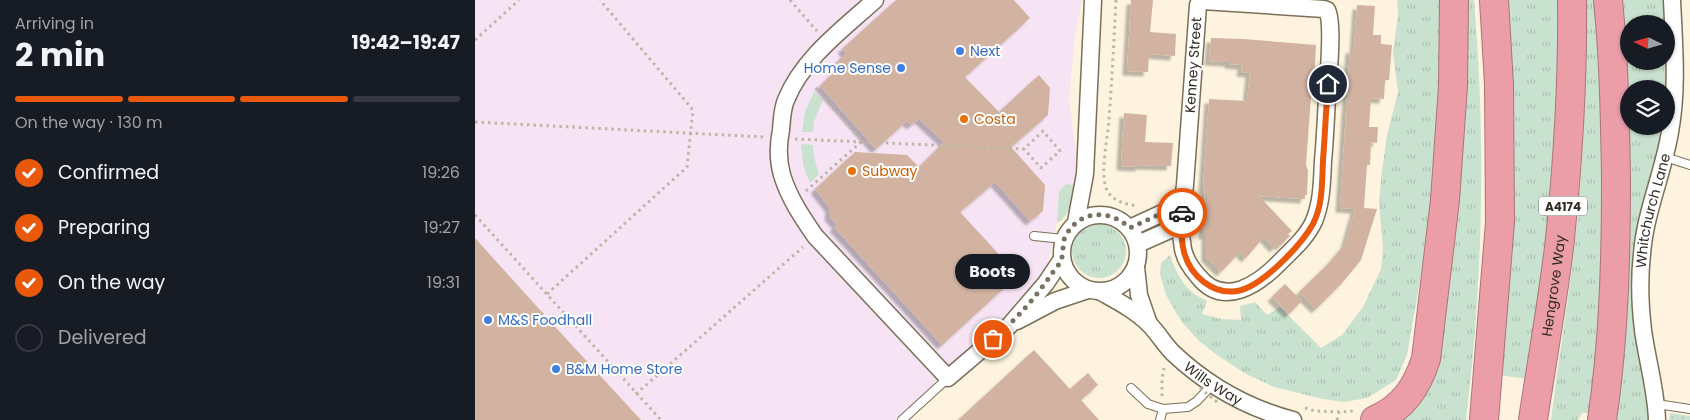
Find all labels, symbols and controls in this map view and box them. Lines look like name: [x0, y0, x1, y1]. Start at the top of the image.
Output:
text: Arriving in: [15, 12, 94, 35]
north arrow: [1620, 15, 1675, 70]
map controls: [1620, 15, 1675, 135]
street label: Kenney Street: [1180, 16, 1206, 114]
text: 19:42–19:47: [352, 29, 460, 56]
text: 2 min: [15, 32, 105, 77]
place label: Next: [970, 41, 1000, 61]
marker: Next: [954, 45, 966, 57]
place label: Home Sense: [804, 58, 891, 78]
marker: Home Sense: [895, 62, 907, 74]
pin: [1307, 63, 1349, 105]
icon: home: [1314, 70, 1342, 98]
button: layers: [1620, 80, 1675, 135]
place label: Costa: [974, 109, 1016, 129]
text: On the way · 130 m: [15, 111, 163, 134]
marker: Costa: [958, 113, 970, 125]
street label: Whitchurch Lane: [1631, 151, 1675, 269]
icon: check: [15, 159, 43, 187]
text: Confirmed: [58, 159, 159, 186]
text: 19:26: [422, 161, 460, 184]
place label: Subway: [862, 161, 918, 181]
marker: Subway: [846, 165, 858, 177]
courier: [1157, 188, 1207, 238]
road number: A4174: [1539, 197, 1587, 216]
icon: car: [1168, 199, 1196, 227]
icon: check: [15, 214, 43, 242]
text: Preparing: [58, 214, 150, 241]
text: 19:27: [423, 216, 460, 239]
street label: Hengrove Way: [1536, 234, 1570, 338]
callout: Boots: [955, 254, 1031, 289]
text: Boots: [969, 260, 1016, 283]
icon: check: [15, 269, 43, 297]
text: On the way: [58, 269, 165, 296]
text: 19:31: [427, 271, 460, 294]
place label: M&S Foodhall: [498, 310, 592, 330]
marker: M&S Foodhall: [482, 314, 494, 326]
pin: [972, 318, 1014, 360]
text: Delivered: [58, 324, 147, 351]
icon: bag: [979, 325, 1007, 353]
street label: Wills Way: [1180, 357, 1246, 410]
place label: B&M Home Store: [566, 359, 683, 379]
marker: B&M Home Store: [550, 363, 562, 375]

